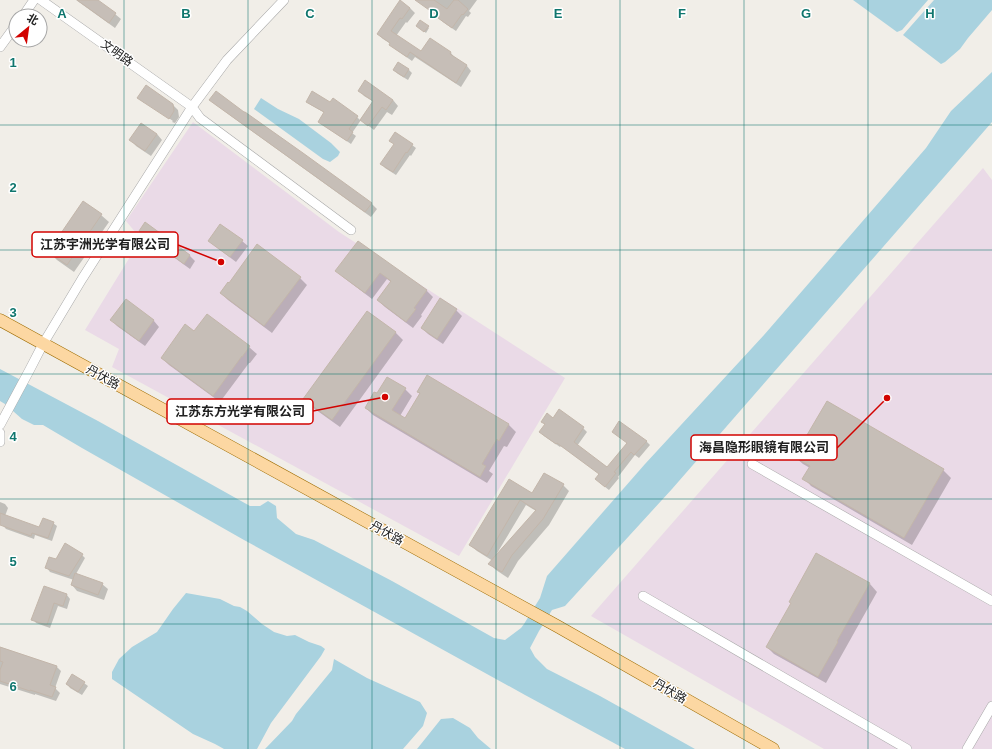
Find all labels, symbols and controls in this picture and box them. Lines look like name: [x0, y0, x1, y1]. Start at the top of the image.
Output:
text: A: [57, 6, 67, 21]
text: B: [181, 6, 191, 21]
text: C: [305, 6, 315, 21]
text: D: [429, 6, 439, 21]
text: E: [554, 6, 563, 21]
text: F: [678, 6, 686, 21]
text: G: [801, 6, 811, 21]
text: H: [925, 6, 935, 21]
north arrow: [8, 8, 48, 48]
text: 北: [25, 11, 41, 27]
street label: 文明路: [98, 37, 136, 69]
text: 1: [9, 55, 17, 70]
text: 2: [9, 180, 17, 195]
callout: 江苏宇洲光学有限公司: [32, 232, 178, 257]
text: 江苏宇洲光学有限公司: [40, 237, 170, 252]
text: 3: [9, 305, 17, 320]
street label: 丹伏路: [84, 362, 122, 392]
callout: 江苏东方光学有限公司: [167, 399, 313, 424]
text: 江苏东方光学有限公司: [175, 404, 305, 419]
text: 4: [9, 429, 17, 444]
callout: 海昌隐形眼镜有限公司: [691, 435, 837, 460]
text: 海昌隐形眼镜有限公司: [699, 440, 829, 455]
street label: 丹伏路: [368, 518, 406, 548]
text: 5: [9, 554, 17, 569]
street label: 丹伏路: [651, 676, 689, 706]
text: 6: [9, 679, 17, 694]

